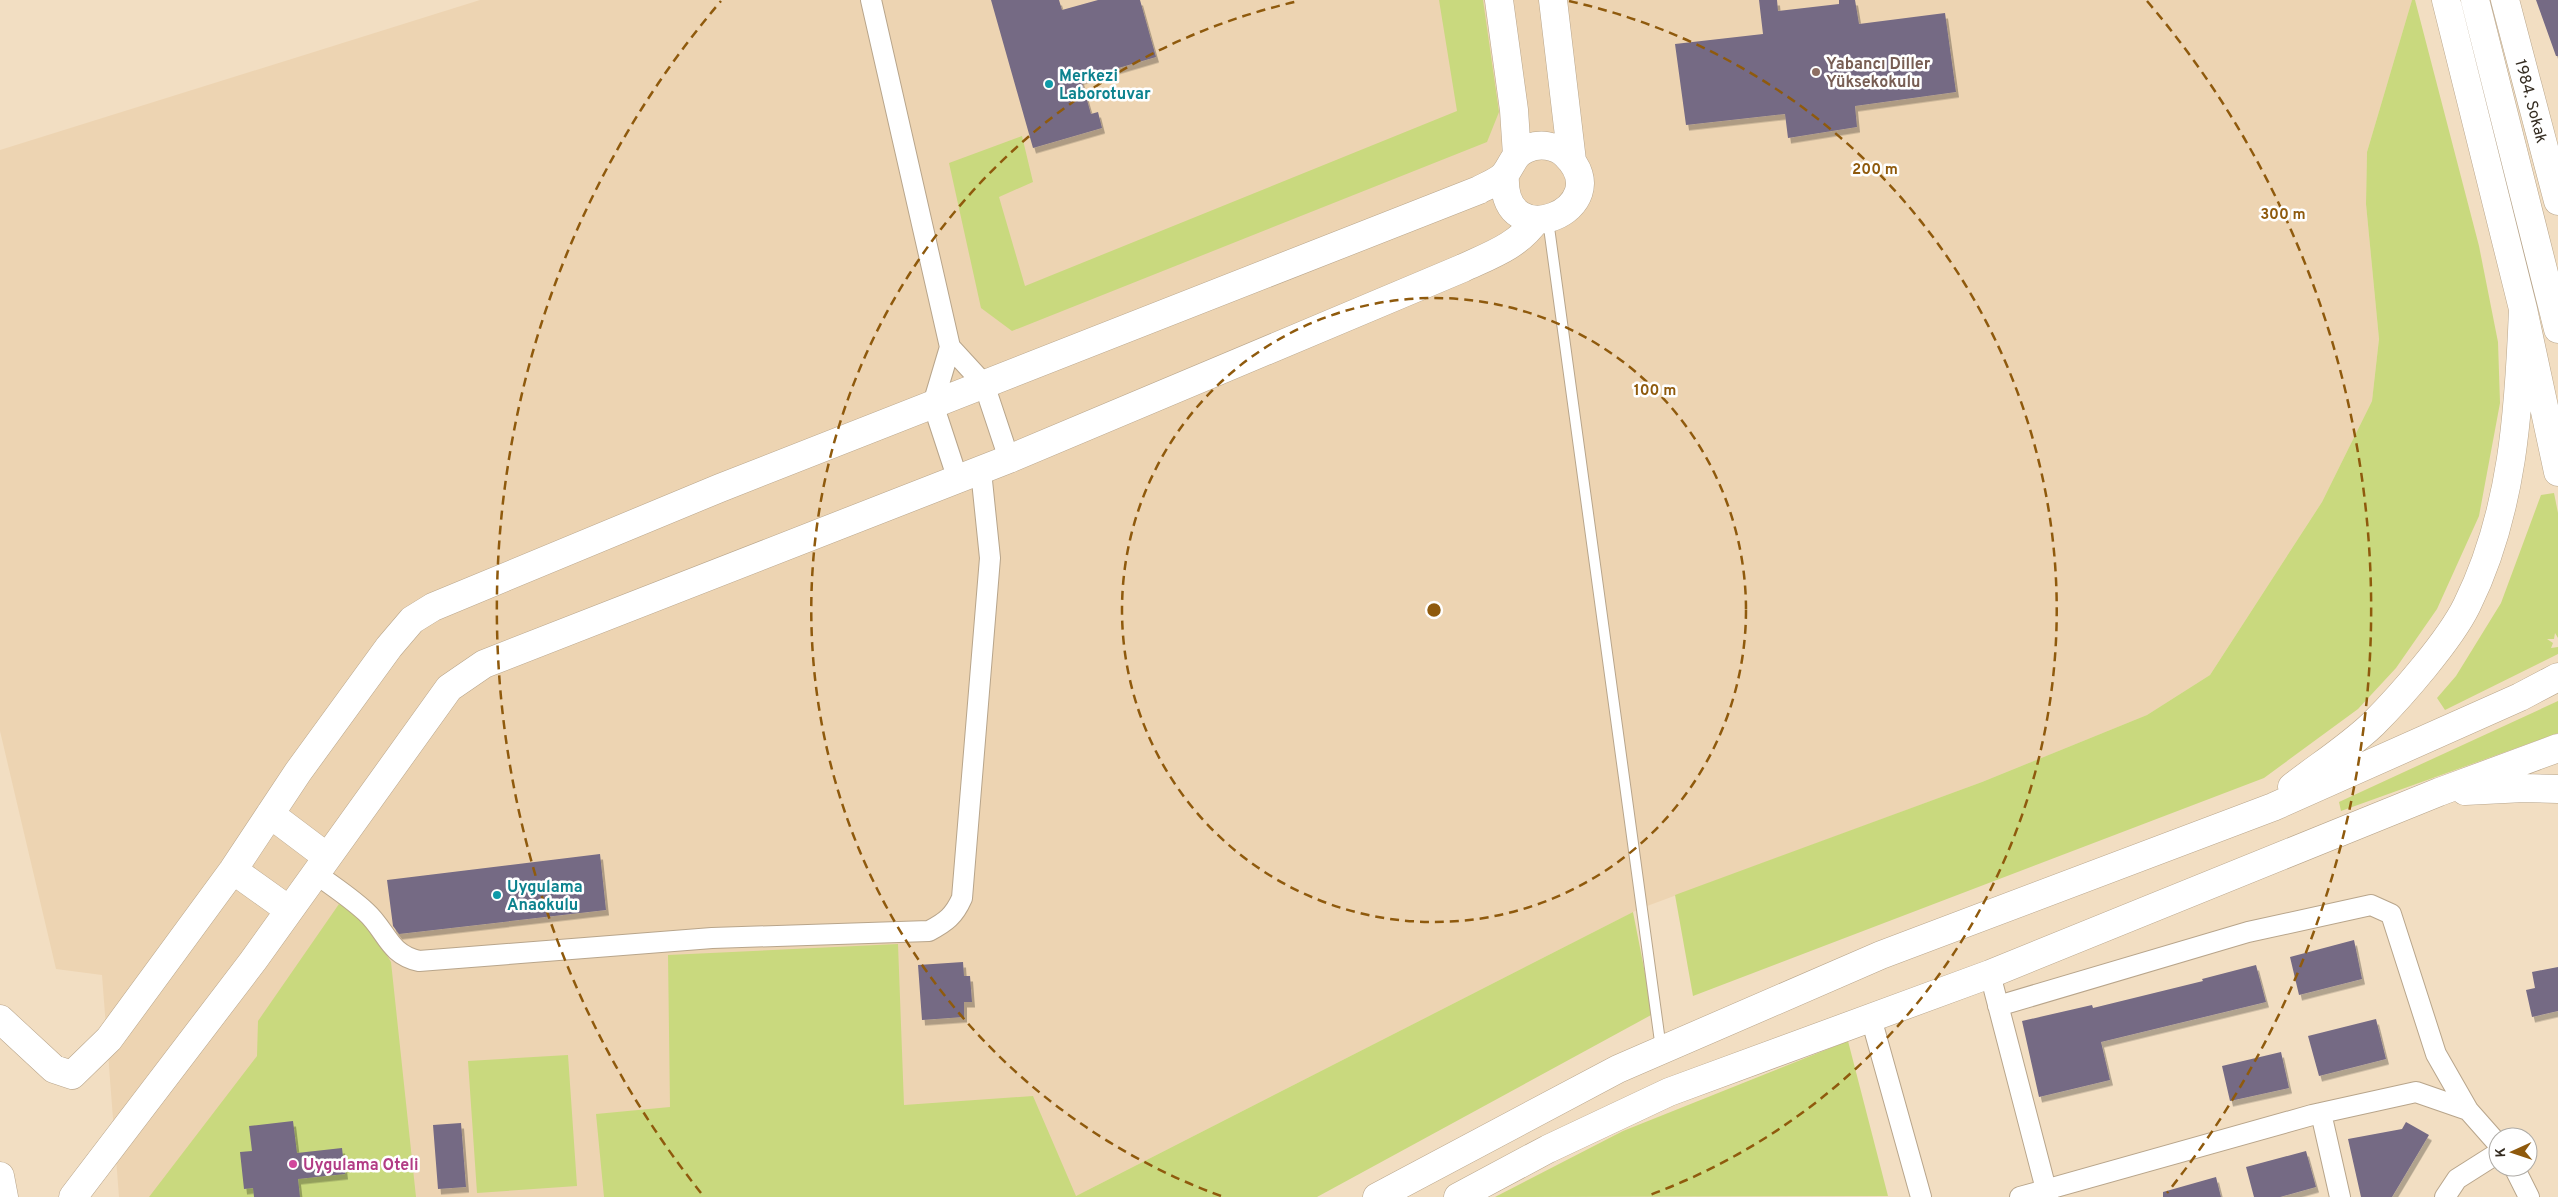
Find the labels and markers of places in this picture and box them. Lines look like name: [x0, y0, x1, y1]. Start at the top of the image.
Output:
place label: Yabancı Diller Yüksekokulu: [1826, 55, 1931, 93]
marker: Yabancı Diller Yüksekokulu: [1810, 66, 1822, 78]
place label: Merkezi Laborotuvar: [1059, 67, 1151, 105]
marker: Merkezi Laborotuvar: [1043, 78, 1055, 90]
centre of rings: [1425, 601, 1443, 619]
place label: Uygulama Anaokulu: [507, 878, 583, 916]
marker: Uygulama Anaokulu: [491, 889, 503, 901]
place label: Uygulama Oteli: [303, 1156, 418, 1176]
marker: Uygulama Oteli: [287, 1158, 299, 1170]

